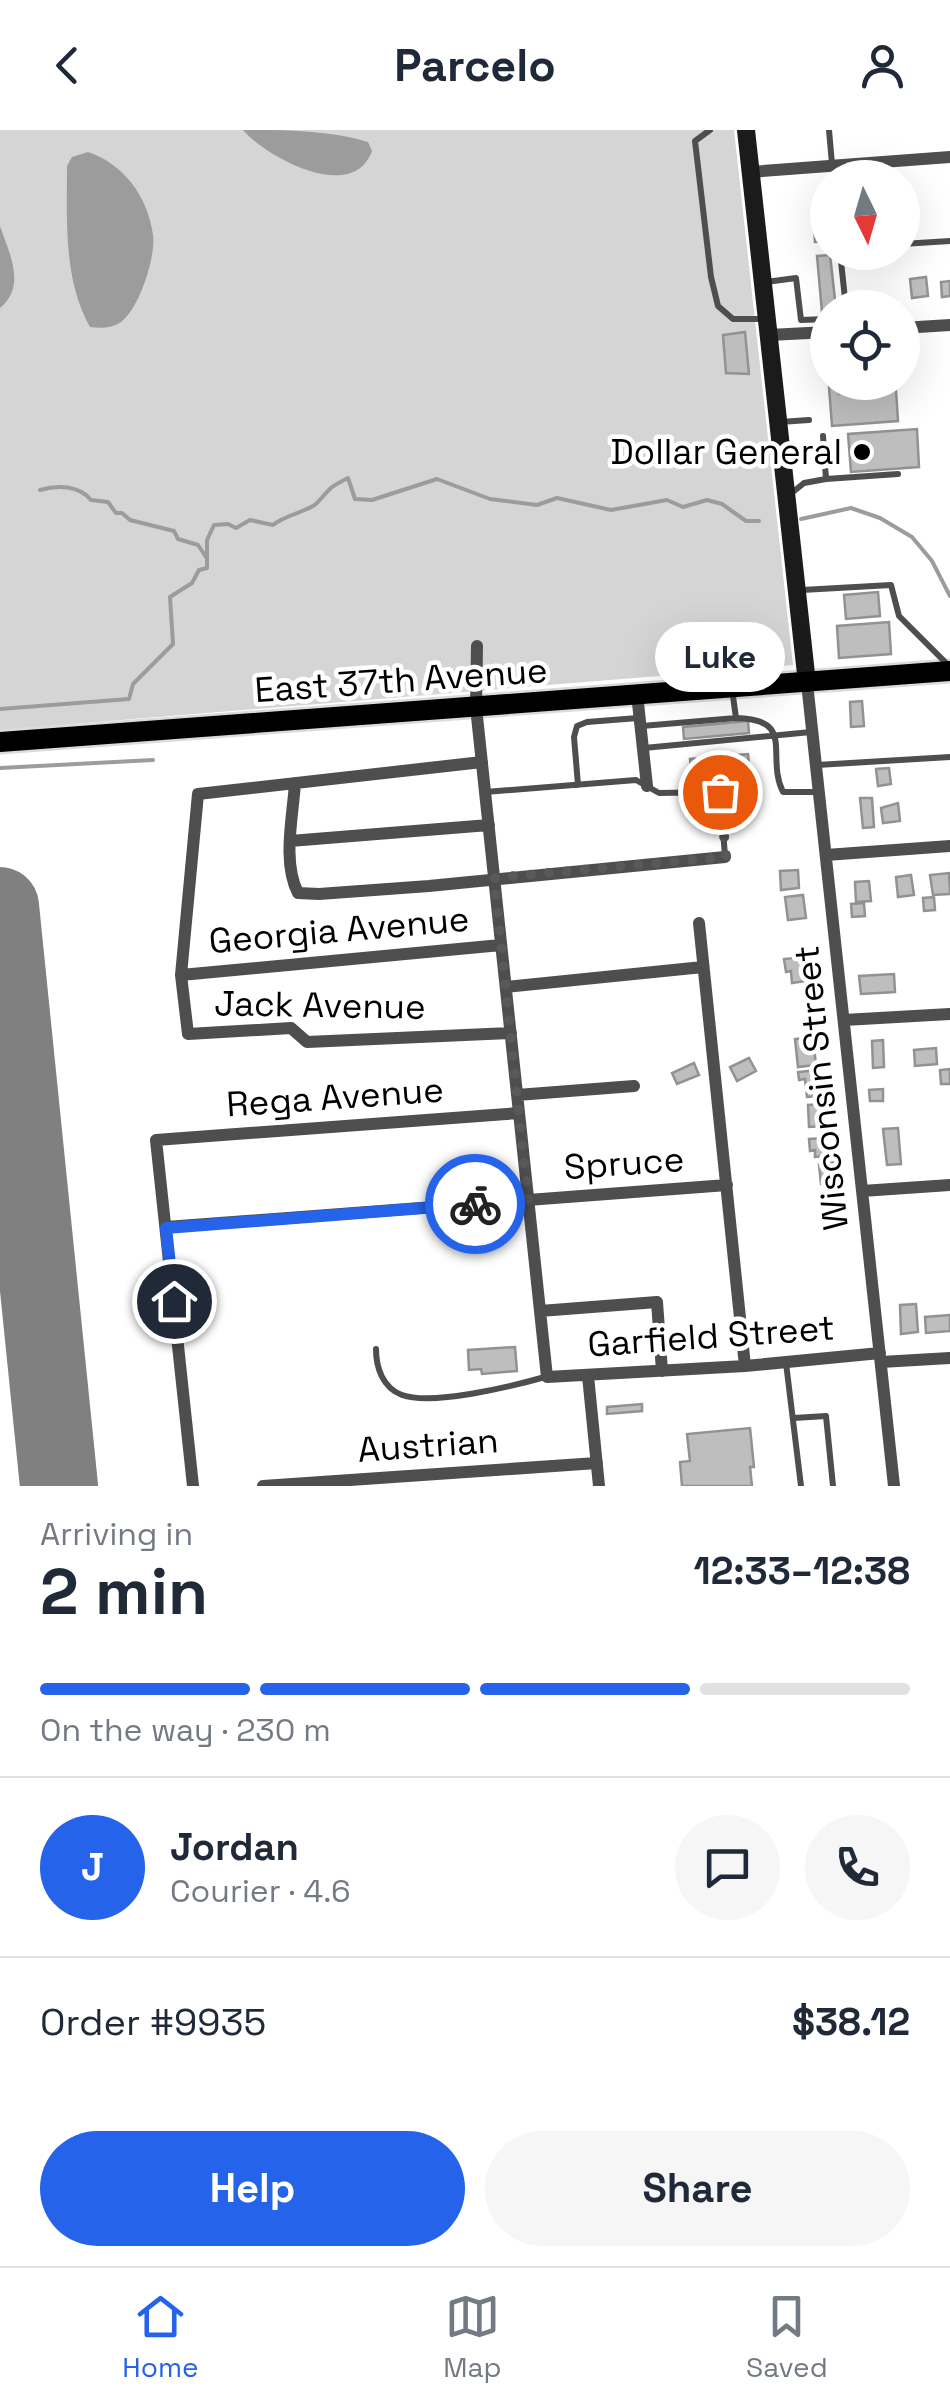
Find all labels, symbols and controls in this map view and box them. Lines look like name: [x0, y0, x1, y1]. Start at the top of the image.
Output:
text: Parcelo: [394, 37, 556, 94]
icon: back: [40, 38, 95, 93]
icon: person: [855, 38, 910, 93]
north arrow: [810, 160, 920, 270]
map controls: [810, 160, 920, 400]
button: locate: [810, 290, 920, 400]
place label: Dollar General: [610, 430, 842, 474]
marker: Dollar General: [851, 441, 873, 463]
callout: Luke: [655, 622, 785, 692]
text: Luke: [684, 637, 756, 677]
street label: East 37th Avenue: [253, 648, 549, 712]
pin: [678, 750, 763, 835]
icon: bag: [693, 765, 748, 820]
street label: Georgia Avenue: [207, 897, 471, 963]
street label: Wisconsin Street: [784, 943, 858, 1233]
street label: Jack Avenue: [214, 981, 426, 1029]
street label: Rega Avenue: [225, 1067, 445, 1127]
street label: Spruce: [562, 1137, 686, 1189]
courier: [425, 1154, 525, 1254]
icon: bike: [448, 1177, 503, 1232]
pin: [132, 1259, 217, 1344]
icon: home: [147, 1274, 202, 1329]
street label: Garfield Street: [586, 1305, 836, 1367]
street label: Austrian: [356, 1418, 500, 1472]
text: Arriving in: [40, 1514, 193, 1554]
text: 12:33–12:38: [694, 1547, 910, 1595]
text: 2 min: [40, 1550, 208, 1633]
text: On the way · 230 m: [40, 1710, 331, 1750]
button: chat: [675, 1815, 780, 1920]
button: phone: [805, 1815, 910, 1920]
text: Jordan: [170, 1823, 299, 1871]
text: J: [81, 1843, 104, 1891]
text: Courier · 4.6: [170, 1871, 351, 1911]
text: Order #9935: [40, 1998, 266, 2046]
text: $38.12: [792, 1998, 910, 2046]
button: Help: [40, 2131, 465, 2246]
button: Share: [485, 2131, 910, 2246]
tab: Home: [122, 2289, 199, 2385]
tab: Map: [443, 2289, 502, 2385]
tab: Saved: [746, 2289, 828, 2385]

